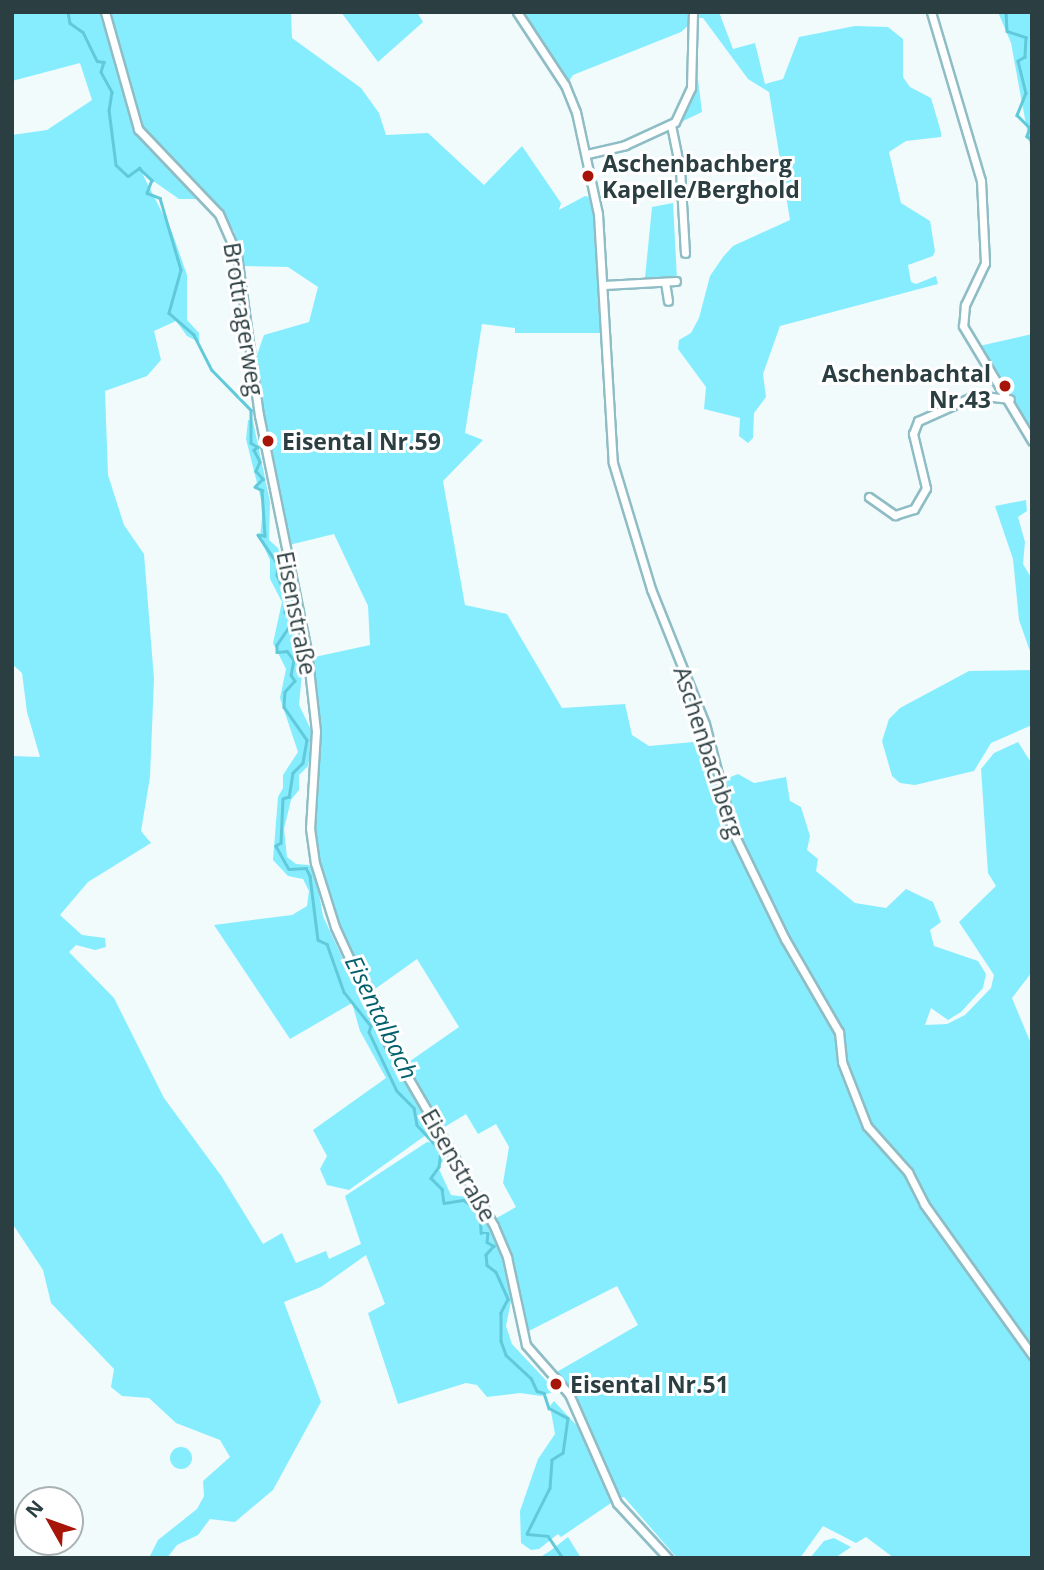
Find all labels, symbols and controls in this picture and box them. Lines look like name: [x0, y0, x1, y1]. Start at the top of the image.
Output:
place label: Aschenbachberg Kapelle/Berghold: [602, 149, 800, 203]
marker: Aschenbachberg Kapelle/Berghold: [580, 168, 596, 184]
street label: Brottragerweg: [218, 240, 270, 398]
place label: Aschenbachtal Nr.43: [822, 359, 991, 413]
marker: Aschenbachtal Nr.43: [997, 378, 1013, 394]
place label: Eisental Nr.59: [282, 427, 441, 455]
marker: Eisental Nr.59: [260, 433, 276, 449]
street label: Eisenstraße: [272, 549, 322, 677]
street label: Aschenbachberg: [668, 663, 750, 841]
water label: Eisentalbach: [340, 950, 424, 1084]
street label: Eisenstraße: [416, 1104, 502, 1226]
place label: Eisental Nr.51: [570, 1370, 729, 1398]
marker: Eisental Nr.51: [548, 1376, 564, 1392]
north arrow: [14, 1486, 84, 1556]
text: N: [20, 1495, 49, 1523]

